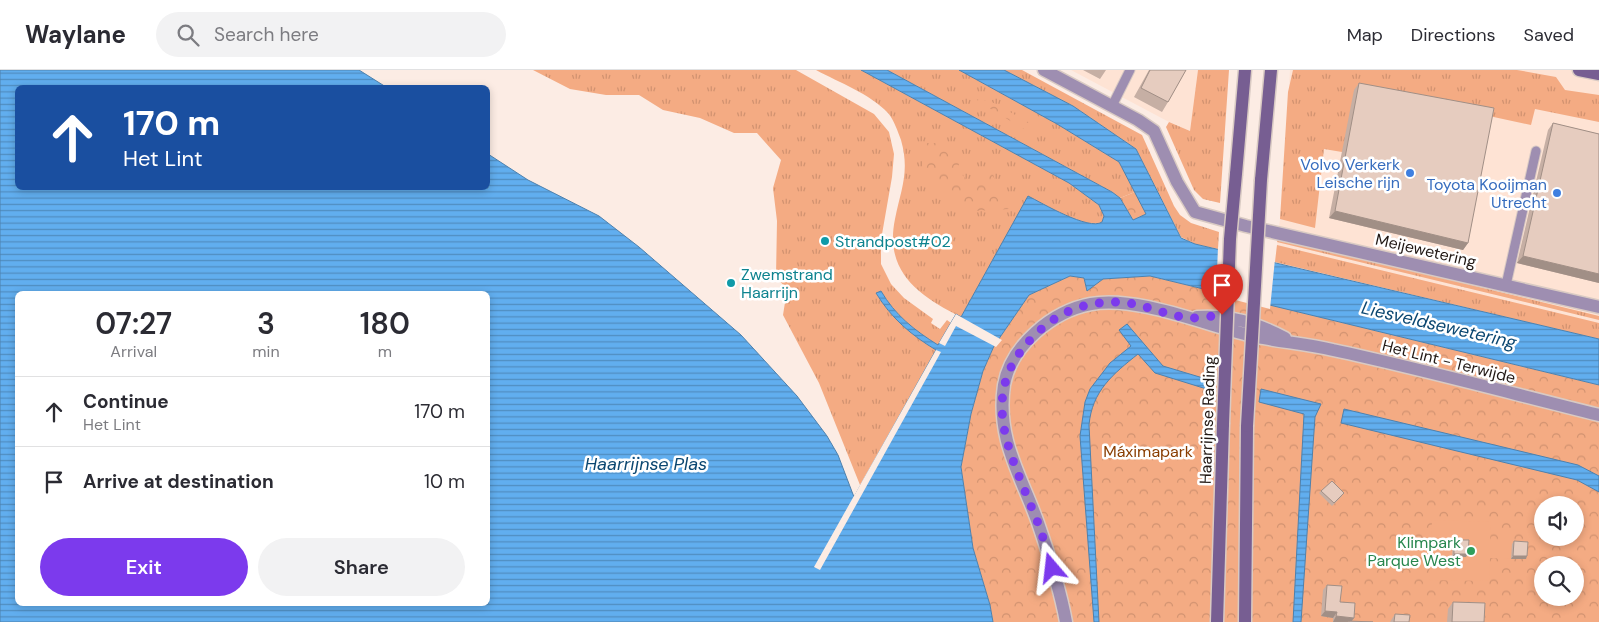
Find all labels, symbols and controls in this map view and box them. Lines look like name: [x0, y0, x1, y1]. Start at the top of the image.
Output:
search box: [156, 12, 506, 57]
text: Waylane: [25, 19, 126, 50]
icon: search: [174, 21, 202, 49]
text: Search here: [214, 22, 319, 47]
text: Map: [1347, 23, 1383, 47]
text: Directions: [1411, 23, 1496, 47]
text: Saved: [1524, 23, 1574, 47]
text: 170 m: [123, 100, 220, 146]
icon: ahead: [40, 105, 105, 170]
text: Het Lint: [123, 144, 203, 173]
place label: Volvo Verkerk Leische rijn: [1300, 154, 1400, 193]
marker: Volvo Verkerk Leische rijn: [1404, 167, 1416, 179]
place label: Toyota Kooijman Utrecht: [1426, 174, 1547, 213]
marker: Toyota Kooijman Utrecht: [1551, 187, 1563, 199]
street label: Meijewetering: [1373, 229, 1478, 272]
place label: Strandpost#02: [835, 231, 951, 252]
marker: Strandpost#02: [819, 235, 831, 247]
place label: Zwemstrand Haarrijn: [741, 264, 833, 303]
pin: [1201, 264, 1243, 315]
icon: arrive: [1208, 271, 1236, 299]
marker: Zwemstrand Haarrijn: [725, 277, 737, 289]
water label: Liesveldsewetering: [1359, 296, 1520, 355]
text: 07:27: [95, 304, 172, 343]
text: 3: [257, 304, 275, 343]
text: 180: [360, 304, 410, 343]
street label: Het Lint - Terwijde: [1380, 335, 1518, 388]
text: Arrival: [110, 341, 157, 362]
text: min: [252, 341, 280, 362]
text: m: [378, 341, 392, 362]
street label: Haarrijnse Rading: [1195, 355, 1220, 485]
text: Continue: [83, 389, 169, 414]
icon: ahead: [40, 398, 68, 426]
text: 170 m: [414, 399, 465, 424]
text: Het Lint: [83, 414, 141, 435]
park label: Máximapark: [1103, 441, 1193, 462]
water label: Haarrijnse Plas: [585, 452, 707, 476]
icon: arrive: [40, 468, 68, 496]
text: Arrive at destination: [83, 469, 274, 494]
text: 10 m: [424, 469, 465, 494]
map controls: [1534, 496, 1584, 606]
button: sound: [1534, 496, 1584, 546]
place label: Klimpark Parque West: [1368, 532, 1461, 571]
button: Exit: [40, 538, 248, 596]
button: Share: [258, 538, 465, 596]
position arrow: [1025, 541, 1077, 593]
marker: Klimpark Parque West: [1465, 545, 1477, 557]
button: search: [1534, 556, 1584, 606]

